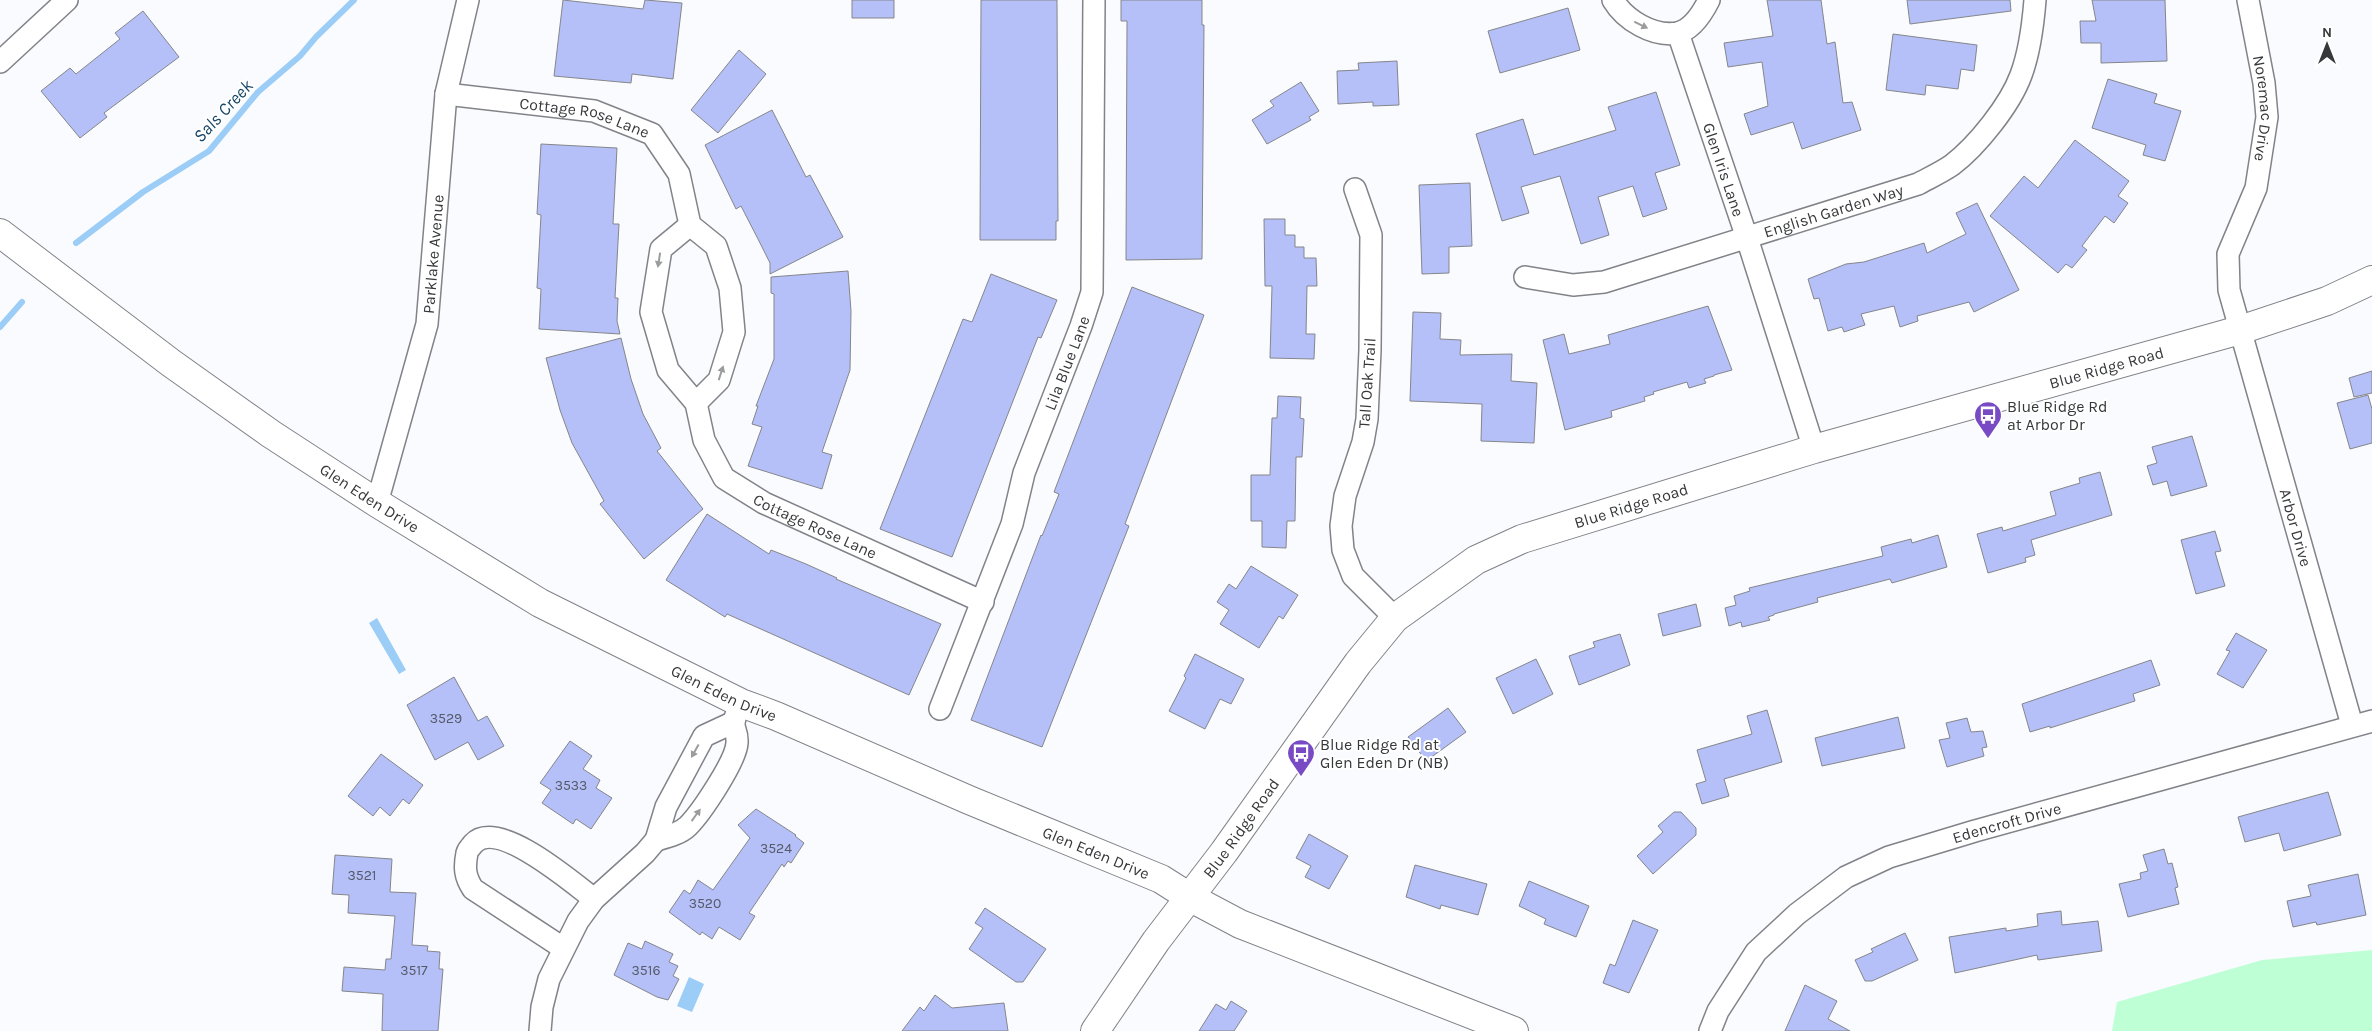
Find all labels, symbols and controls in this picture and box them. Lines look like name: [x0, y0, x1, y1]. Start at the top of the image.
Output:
north arrow: [2302, 20, 2352, 70]
one-way arrow: [1634, 21, 1648, 29]
text: N: [2322, 24, 2332, 41]
street label: Noremac Drive: [2249, 54, 2277, 163]
water label: Sals Creek: [188, 74, 258, 147]
street label: Cottage Rose Lane: [519, 93, 652, 142]
street label: Glen Iris Lane: [1699, 120, 1749, 219]
street label: English Garden Way: [1761, 180, 1906, 241]
street label: Parklake Avenue: [418, 194, 447, 314]
one-way arrow: [655, 252, 663, 268]
street label: Lila Blue Lane: [1040, 313, 1093, 413]
street label: Tall Oak Trail: [1354, 337, 1380, 429]
street label: Blue Ridge Road: [2047, 342, 2166, 392]
one-way arrow: [718, 365, 725, 380]
place label: Blue Ridge Rd at Arbor Dr: [2007, 397, 2108, 434]
bus stop icon: Blue Ridge Rd at Arbor Dr: [1973, 400, 2003, 439]
street label: Glen Eden Drive: [317, 459, 423, 536]
street label: Blue Ridge Road: [1572, 479, 1690, 532]
street label: Arbor Drive: [2276, 486, 2316, 569]
street label: Cottage Rose Lane: [750, 489, 880, 562]
street label: Glen Eden Drive: [668, 660, 779, 725]
house number: 3529: [430, 710, 462, 727]
place label: Blue Ridge Rd at Glen Eden Dr (NB): [1320, 735, 1449, 772]
bus stop icon: Blue Ridge Rd at Glen Eden Dr (NB): [1286, 738, 1316, 777]
one-way arrow: [691, 745, 700, 758]
street label: Blue Ridge Road: [1198, 774, 1283, 881]
house number: 3533: [555, 777, 587, 794]
street label: Edencroft Drive: [1950, 798, 2063, 847]
one-way arrow: [691, 809, 702, 822]
street label: Glen Eden Drive: [1040, 822, 1153, 883]
house number: 3524: [760, 840, 792, 857]
house number: 3521: [348, 867, 376, 884]
house number: 3520: [689, 895, 721, 912]
house number: 3517: [400, 962, 428, 979]
house number: 3516: [632, 962, 660, 979]

